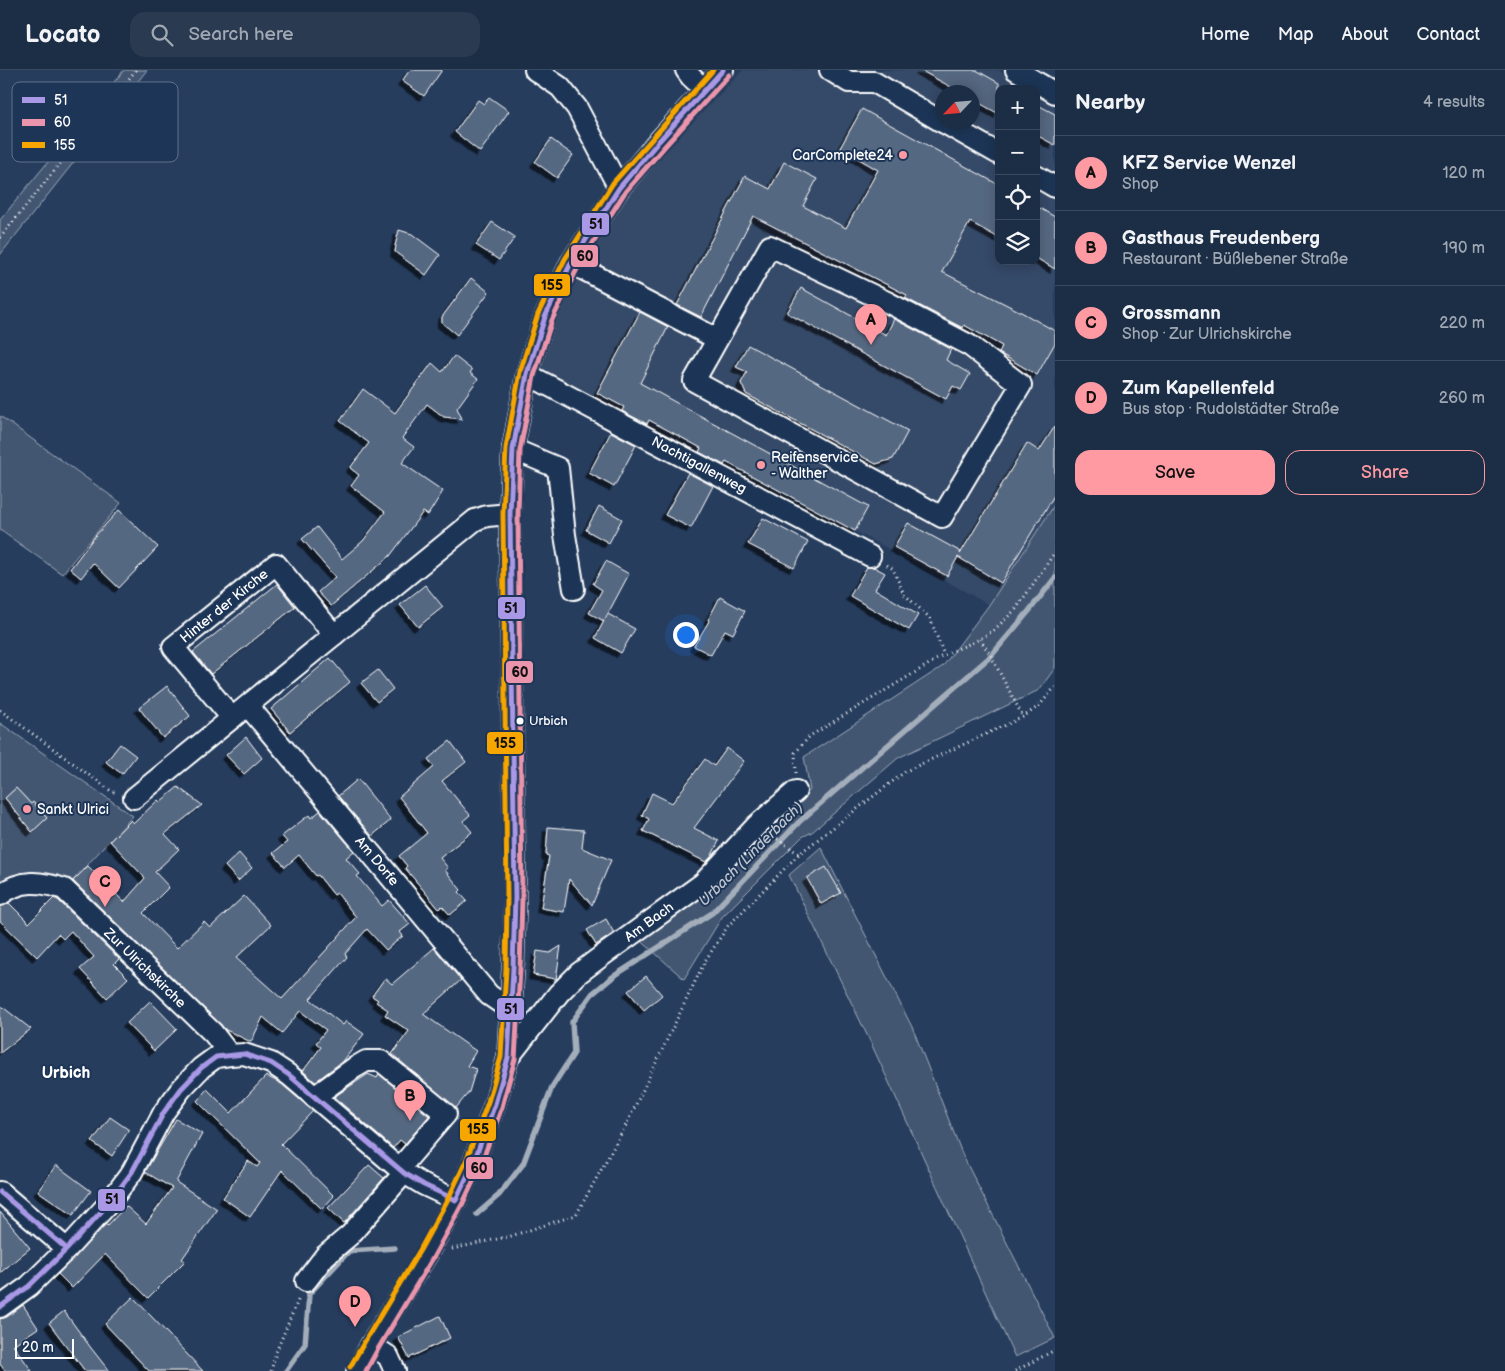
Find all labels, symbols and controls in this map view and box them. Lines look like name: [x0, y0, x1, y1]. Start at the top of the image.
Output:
search box: [130, 12, 480, 57]
text: Locato: [25, 20, 100, 49]
icon: search: [148, 21, 176, 49]
text: Search here: [188, 23, 294, 46]
text: Home: [1201, 24, 1250, 45]
text: Map: [1278, 24, 1314, 45]
text: About: [1342, 24, 1389, 45]
text: Contact: [1417, 24, 1480, 45]
legend: [12, 82, 178, 162]
north arrow: [935, 85, 980, 130]
map controls: [995, 85, 1040, 265]
button: +: [995, 85, 1040, 130]
text: Nearby: [1075, 90, 1145, 115]
text: 51: [54, 92, 67, 109]
text: 4 results: [1423, 93, 1485, 112]
text: 60: [54, 114, 71, 131]
button: −: [995, 130, 1040, 175]
text: 155: [54, 137, 75, 154]
place label: CarComplete24: [792, 147, 893, 164]
marker: CarComplete24: [897, 149, 909, 161]
text: KFZ Service Wenzel: [1122, 152, 1296, 175]
text: A: [1086, 164, 1096, 183]
text: 120 m: [1442, 164, 1485, 183]
button: locate: [995, 175, 1040, 220]
text: Shop: [1122, 175, 1159, 194]
line badge: 51: [581, 212, 610, 236]
text: 51: [589, 216, 603, 233]
button: layers: [995, 220, 1040, 265]
text: Gasthaus Freudenberg: [1122, 227, 1320, 250]
text: B: [1085, 239, 1097, 258]
text: 190 m: [1443, 239, 1485, 258]
line badge: 60: [570, 244, 599, 268]
text: 60: [576, 248, 594, 265]
text: Restaurant · Büßlebener Straße: [1122, 250, 1348, 269]
line badge: 155: [533, 273, 571, 297]
text: 155: [541, 277, 563, 294]
text: Grossmann: [1122, 302, 1221, 325]
pin: A: [855, 304, 887, 345]
text: C: [1085, 314, 1097, 333]
text: 220 m: [1439, 314, 1485, 333]
text: Shop · Zur Ulrichskirche: [1122, 325, 1292, 344]
text: Zum Kapellenfeld: [1122, 377, 1275, 400]
text: D: [1085, 389, 1097, 408]
text: 260 m: [1439, 389, 1485, 408]
text: Bus stop · Rudolstädter Straße: [1122, 400, 1339, 419]
street label: Nachtigallenweg: [649, 433, 749, 497]
place label: Reifenservice - Walther: [771, 449, 859, 482]
button: Save: [1075, 450, 1275, 495]
button: Share: [1285, 450, 1485, 495]
marker: Reifenservice - Walther: [755, 459, 767, 471]
street label: Hinter der Kirche: [177, 565, 271, 647]
line badge: 51: [497, 596, 526, 620]
text: 51: [504, 600, 518, 617]
your location: [673, 622, 699, 648]
line badge: 60: [505, 660, 534, 684]
text: 60: [511, 664, 529, 681]
place label: Urbich: [529, 713, 568, 729]
marker: Urbich: [515, 716, 525, 726]
line badge: 155: [486, 731, 524, 755]
text: 155: [494, 735, 516, 752]
water label: Urbach (Linderbach): [695, 797, 808, 910]
place label: Sankt Ulrici: [37, 801, 109, 818]
marker: Sankt Ulrici: [21, 803, 33, 815]
street label: Am Dorfe: [352, 833, 402, 889]
pin: C: [89, 866, 121, 907]
street label: Am Bach: [621, 898, 677, 946]
street label: Zur Ulrichskirche: [100, 924, 189, 1011]
line badge: 51: [496, 997, 525, 1021]
text: 51: [504, 1001, 518, 1018]
district label: Urbich: [42, 1064, 90, 1083]
pin: B: [394, 1080, 426, 1121]
line badge: 155: [459, 1118, 497, 1142]
text: 155: [467, 1121, 489, 1138]
line badge: 60: [465, 1156, 494, 1180]
text: 60: [470, 1160, 488, 1177]
line badge: 51: [97, 1188, 126, 1212]
text: 51: [105, 1191, 119, 1208]
pin: D: [339, 1286, 371, 1327]
scale bar: [15, 1336, 74, 1359]
text: 20 m: [22, 1339, 54, 1356]

